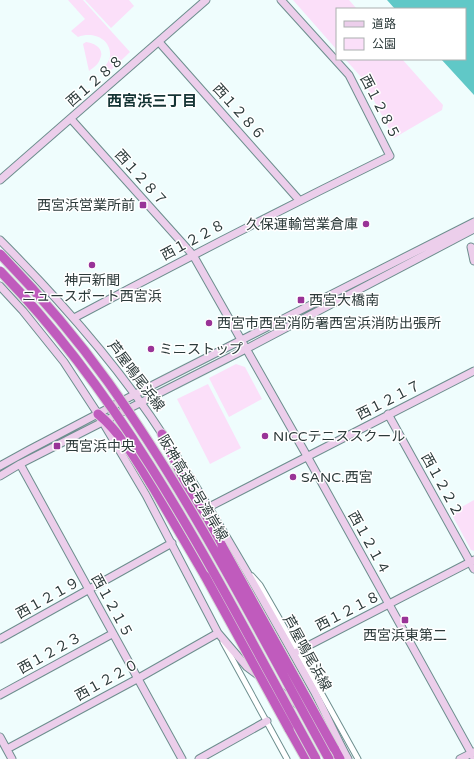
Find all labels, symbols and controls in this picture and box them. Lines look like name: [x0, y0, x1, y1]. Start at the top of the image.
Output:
legend: [336, 8, 466, 60]
text: 道路: [372, 17, 396, 31]
text: 公園: [372, 37, 396, 51]
street label: 西１２８８: [63, 52, 127, 110]
street label: 西１２８５: [357, 72, 403, 142]
street label: 西１２８６: [209, 80, 269, 144]
district label: 西宮浜三丁目: [107, 92, 197, 110]
street label: 西１２８７: [111, 146, 171, 210]
place label: 西宮浜営業所前: [37, 197, 135, 214]
marker: 西宮浜営業所前: [138, 200, 148, 210]
street label: 西１２２８: [158, 216, 228, 264]
place label: 久保運輸営業倉庫: [246, 216, 358, 233]
marker: 久保運輸営業倉庫: [361, 219, 371, 229]
marker: 神戸新聞 ニュースポート西宮浜: [87, 260, 97, 270]
place label: 神戸新聞 ニュースポート西宮浜: [22, 272, 162, 305]
place label: 西宮大橋南: [309, 292, 379, 309]
marker: 西宮大橋南: [296, 295, 306, 305]
place label: 西宮市西宮消防署西宮浜消防出張所: [217, 315, 441, 332]
marker: 西宮市西宮消防署西宮浜消防出張所: [204, 318, 214, 328]
street label: 芦屋鳴尾浜線: [104, 337, 168, 415]
place label: ミニストップ: [159, 341, 243, 358]
marker: ミニストップ: [146, 344, 156, 354]
street label: 西１２１７: [354, 377, 424, 423]
place label: NICCテニススクール: [273, 428, 405, 445]
marker: NICCテニススクール: [260, 431, 270, 441]
street label: 阪神高速5号湾岸線: [155, 432, 231, 544]
place label: 西宮浜中央: [65, 438, 135, 455]
marker: 西宮浜中央: [52, 441, 62, 451]
street label: 西１２２２: [418, 450, 466, 520]
place label: SANC.西宮: [301, 469, 373, 486]
marker: SANC.西宮: [288, 472, 298, 482]
street label: 西１２１４: [345, 508, 393, 578]
street label: 西１２１５: [88, 571, 136, 641]
street label: 西１２１９: [13, 574, 83, 622]
street label: 西１２１８: [313, 588, 383, 634]
street label: 芦屋鳴尾浜線: [279, 612, 335, 694]
marker: 西宮浜東第二: [400, 615, 410, 625]
place label: 西宮浜東第二: [363, 627, 447, 644]
street label: 西１２２３: [15, 629, 85, 677]
street label: 西１２２０: [72, 656, 142, 704]

